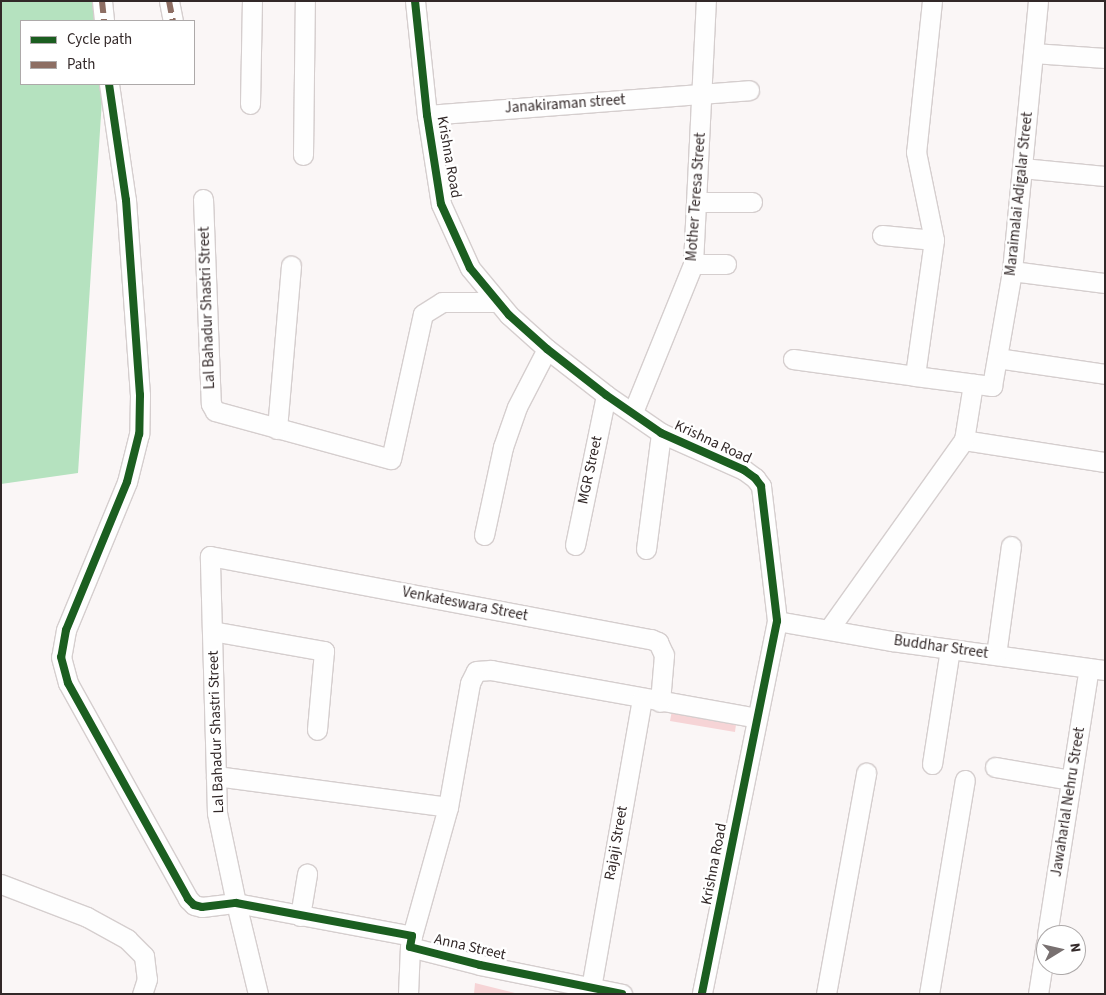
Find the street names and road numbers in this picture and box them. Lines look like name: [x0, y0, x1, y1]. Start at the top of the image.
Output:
street label: Janakiraman street: [504, 91, 626, 117]
street label: Maraimalai Adigalar Street: [1001, 111, 1037, 277]
street label: Krishna Road: [433, 115, 465, 199]
street label: Mother Teresa Street: [683, 132, 709, 262]
street label: Lal Bahadur Shastri Street: [195, 226, 219, 390]
street label: Krishna Road: [672, 416, 754, 468]
street label: MGR Street: [574, 434, 606, 506]
street label: Venkateswara Street: [401, 583, 529, 625]
street label: Buddhar Street: [893, 631, 989, 663]
street label: Lal Bahadur Shastri Street: [204, 650, 228, 814]
street label: Jawaharlal Nehru Street: [1047, 726, 1089, 878]
street label: Rajaji Street: [601, 804, 631, 882]
street label: Krishna Road: [697, 822, 731, 906]
street label: Anna Street: [433, 930, 507, 964]

